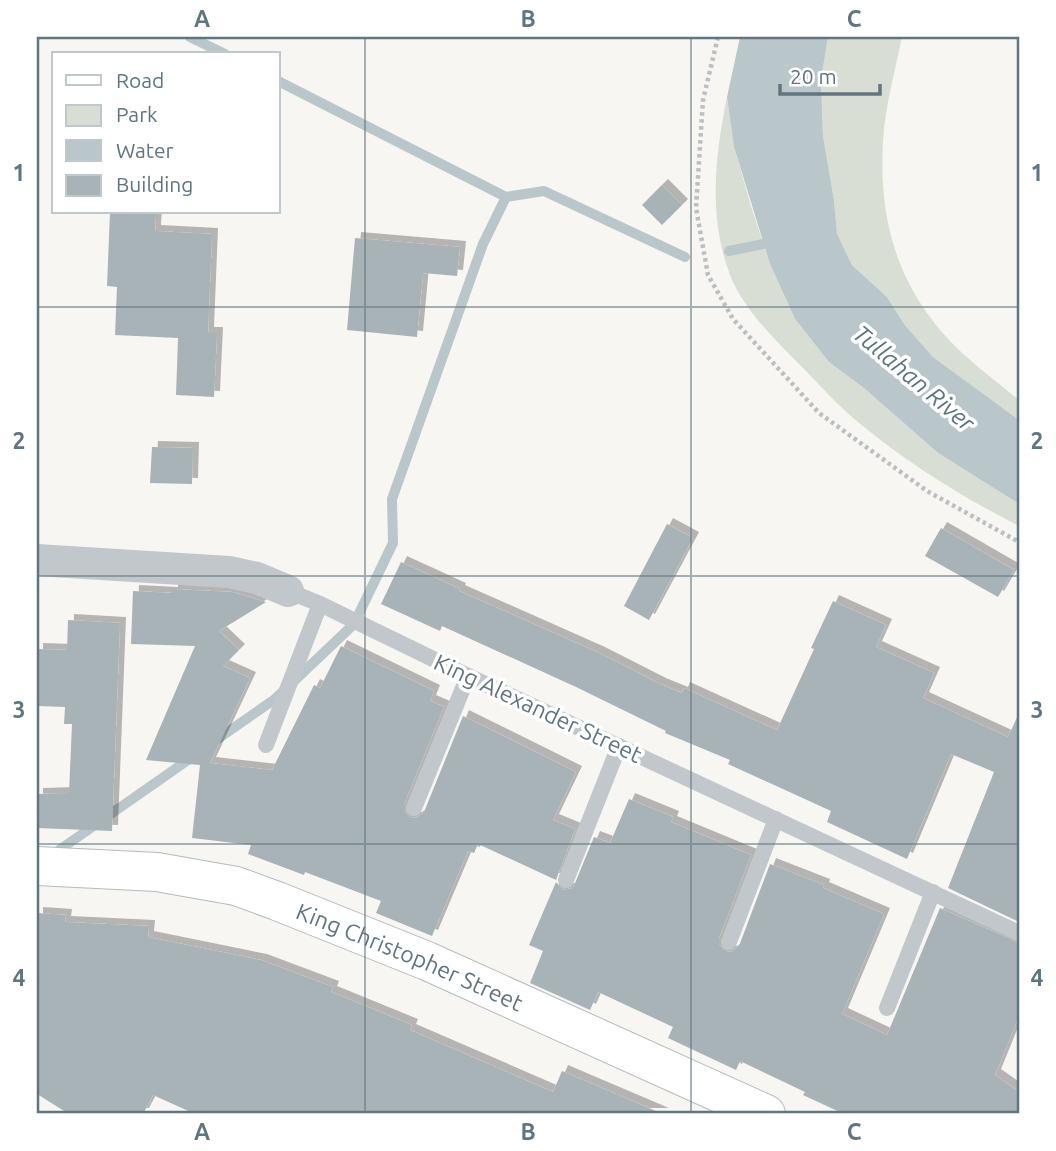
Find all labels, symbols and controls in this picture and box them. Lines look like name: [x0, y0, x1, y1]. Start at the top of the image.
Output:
text: A: [194, 6, 210, 31]
text: B: [520, 6, 536, 31]
text: C: [847, 6, 862, 31]
legend: [52, 52, 280, 214]
scale bar: [780, 52, 879, 96]
text: 20 m: [790, 64, 837, 88]
text: Road: [116, 68, 164, 92]
text: Park: [116, 102, 158, 126]
text: Water: [116, 138, 174, 162]
text: 1: [13, 160, 25, 185]
text: 1: [1031, 160, 1043, 185]
text: Building: [116, 172, 193, 196]
water label: Tullahan River: [848, 320, 981, 437]
text: 2: [13, 428, 25, 453]
text: 2: [1031, 428, 1043, 453]
street label: King Alexander Street: [430, 649, 646, 767]
text: 3: [13, 697, 25, 722]
text: 3: [1031, 697, 1043, 722]
street label: King Christopher Street: [293, 898, 527, 1015]
text: 4: [13, 965, 26, 990]
text: 4: [1031, 965, 1044, 990]
text: A: [194, 1119, 210, 1144]
text: B: [520, 1119, 536, 1144]
text: C: [847, 1119, 862, 1144]

